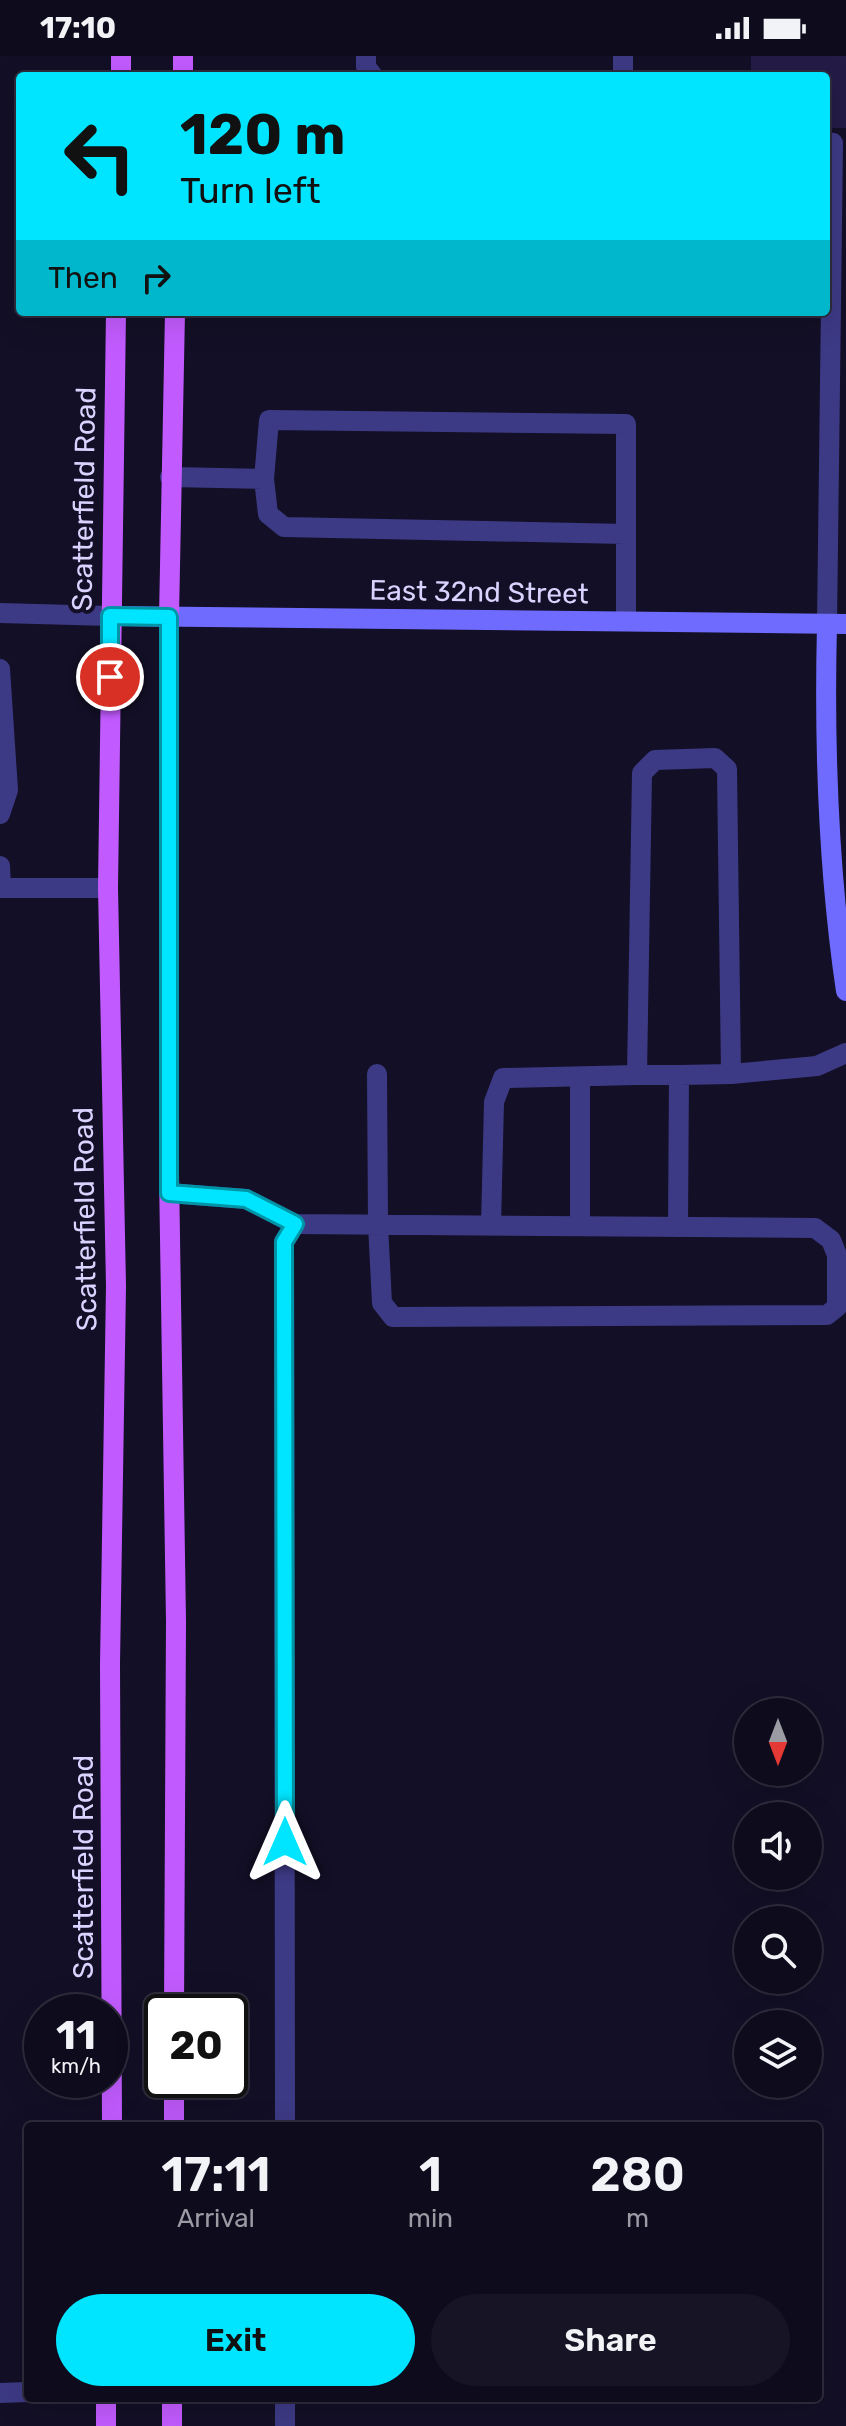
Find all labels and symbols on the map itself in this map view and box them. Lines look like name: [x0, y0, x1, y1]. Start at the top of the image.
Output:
street label: Scatterfield Road: [66, 387, 102, 611]
street label: East 32nd Street: [369, 574, 589, 610]
pin: [76, 643, 144, 711]
street label: Scatterfield Road: [67, 1107, 103, 1331]
north arrow: [734, 1698, 822, 1786]
street label: Scatterfield Road: [67, 1755, 100, 1979]
position arrow: [243, 1800, 327, 1884]
speed limit sign: 20: [144, 1994, 248, 2098]

